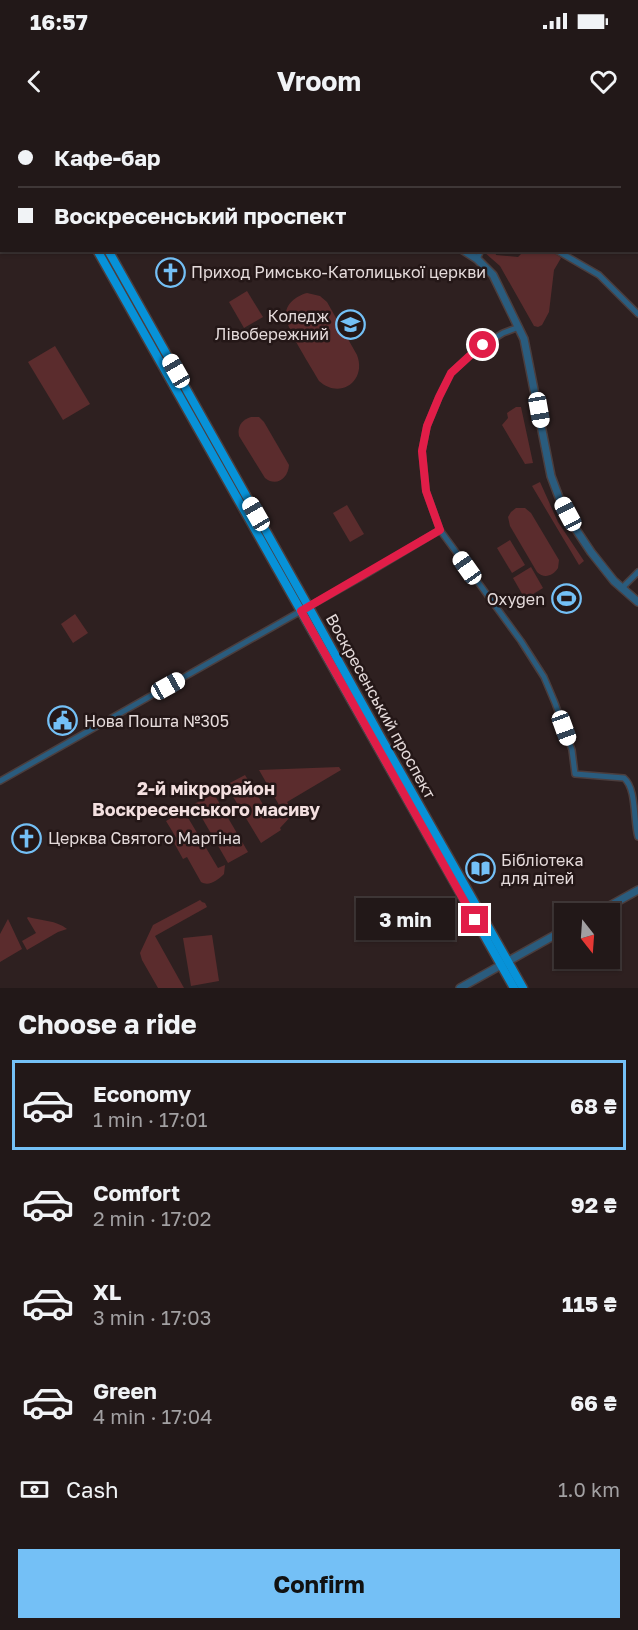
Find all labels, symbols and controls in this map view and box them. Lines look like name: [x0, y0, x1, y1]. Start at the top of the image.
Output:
text: 16:57: [30, 8, 88, 35]
icon: back: [18, 65, 51, 98]
text: Vroom: [277, 65, 361, 97]
icon: heart: [587, 65, 620, 98]
text: Кафе-бар: [54, 144, 161, 171]
text: Воскресенський проспект: [54, 202, 347, 229]
church icon: Приход Римсько-Католицької церкви: [154, 256, 186, 288]
place label: Приход Римсько-Католицької церкви: [191, 262, 486, 282]
place label: Коледж Лівобережний: [215, 306, 329, 344]
school or university icon: Коледж Лівобережний: [334, 309, 366, 341]
route start: [469, 331, 496, 358]
car: [159, 351, 193, 391]
car: [527, 391, 551, 429]
car: [239, 494, 273, 534]
car: [552, 494, 584, 534]
car: [449, 548, 485, 588]
sports icon: Oxygen: [550, 583, 582, 615]
place label: Oxygen: [487, 589, 545, 609]
street label: Воскресенський проспект: [322, 610, 440, 802]
car: [148, 669, 188, 703]
public building icon: Нова Пошта №305: [47, 705, 79, 737]
car: [549, 708, 579, 748]
place label: Нова Пошта №305: [84, 711, 229, 731]
district label: 2-й мікрорайон Воскресенського масиву: [92, 777, 320, 820]
church icon: Церква Святого Мартіна: [11, 822, 43, 854]
place label: Церква Святого Мартіна: [48, 828, 241, 848]
place label: Бібліотека для дітей: [501, 850, 583, 888]
library icon: Бібліотека для дітей: [464, 853, 496, 885]
callout: 3 min: [355, 899, 454, 941]
north arrow: [554, 903, 620, 969]
map controls: [554, 903, 620, 969]
route end: [461, 906, 488, 933]
text: 3 min: [379, 907, 432, 931]
text: Choose a ride: [18, 1008, 197, 1040]
icon: car: [21, 1078, 75, 1132]
text: Economy: [93, 1080, 191, 1107]
text: 68 ₴: [570, 1092, 617, 1119]
text: 1 min · 17:01: [93, 1107, 207, 1131]
icon: car: [21, 1177, 75, 1231]
text: Comfort: [93, 1179, 180, 1206]
text: 92 ₴: [571, 1191, 617, 1218]
text: 2 min · 17:02: [93, 1206, 211, 1230]
icon: car: [21, 1276, 75, 1330]
text: XL: [93, 1278, 121, 1305]
text: 115 ₴: [562, 1290, 617, 1317]
text: 3 min · 17:03: [93, 1305, 211, 1329]
icon: car: [21, 1375, 75, 1429]
text: Green: [93, 1377, 157, 1404]
text: 66 ₴: [570, 1389, 617, 1416]
text: 4 min · 17:04: [93, 1404, 212, 1428]
icon: cash: [18, 1473, 51, 1506]
text: Cash: [66, 1476, 119, 1503]
text: 1.0 km: [558, 1477, 620, 1501]
button: Confirm: [18, 1549, 620, 1618]

